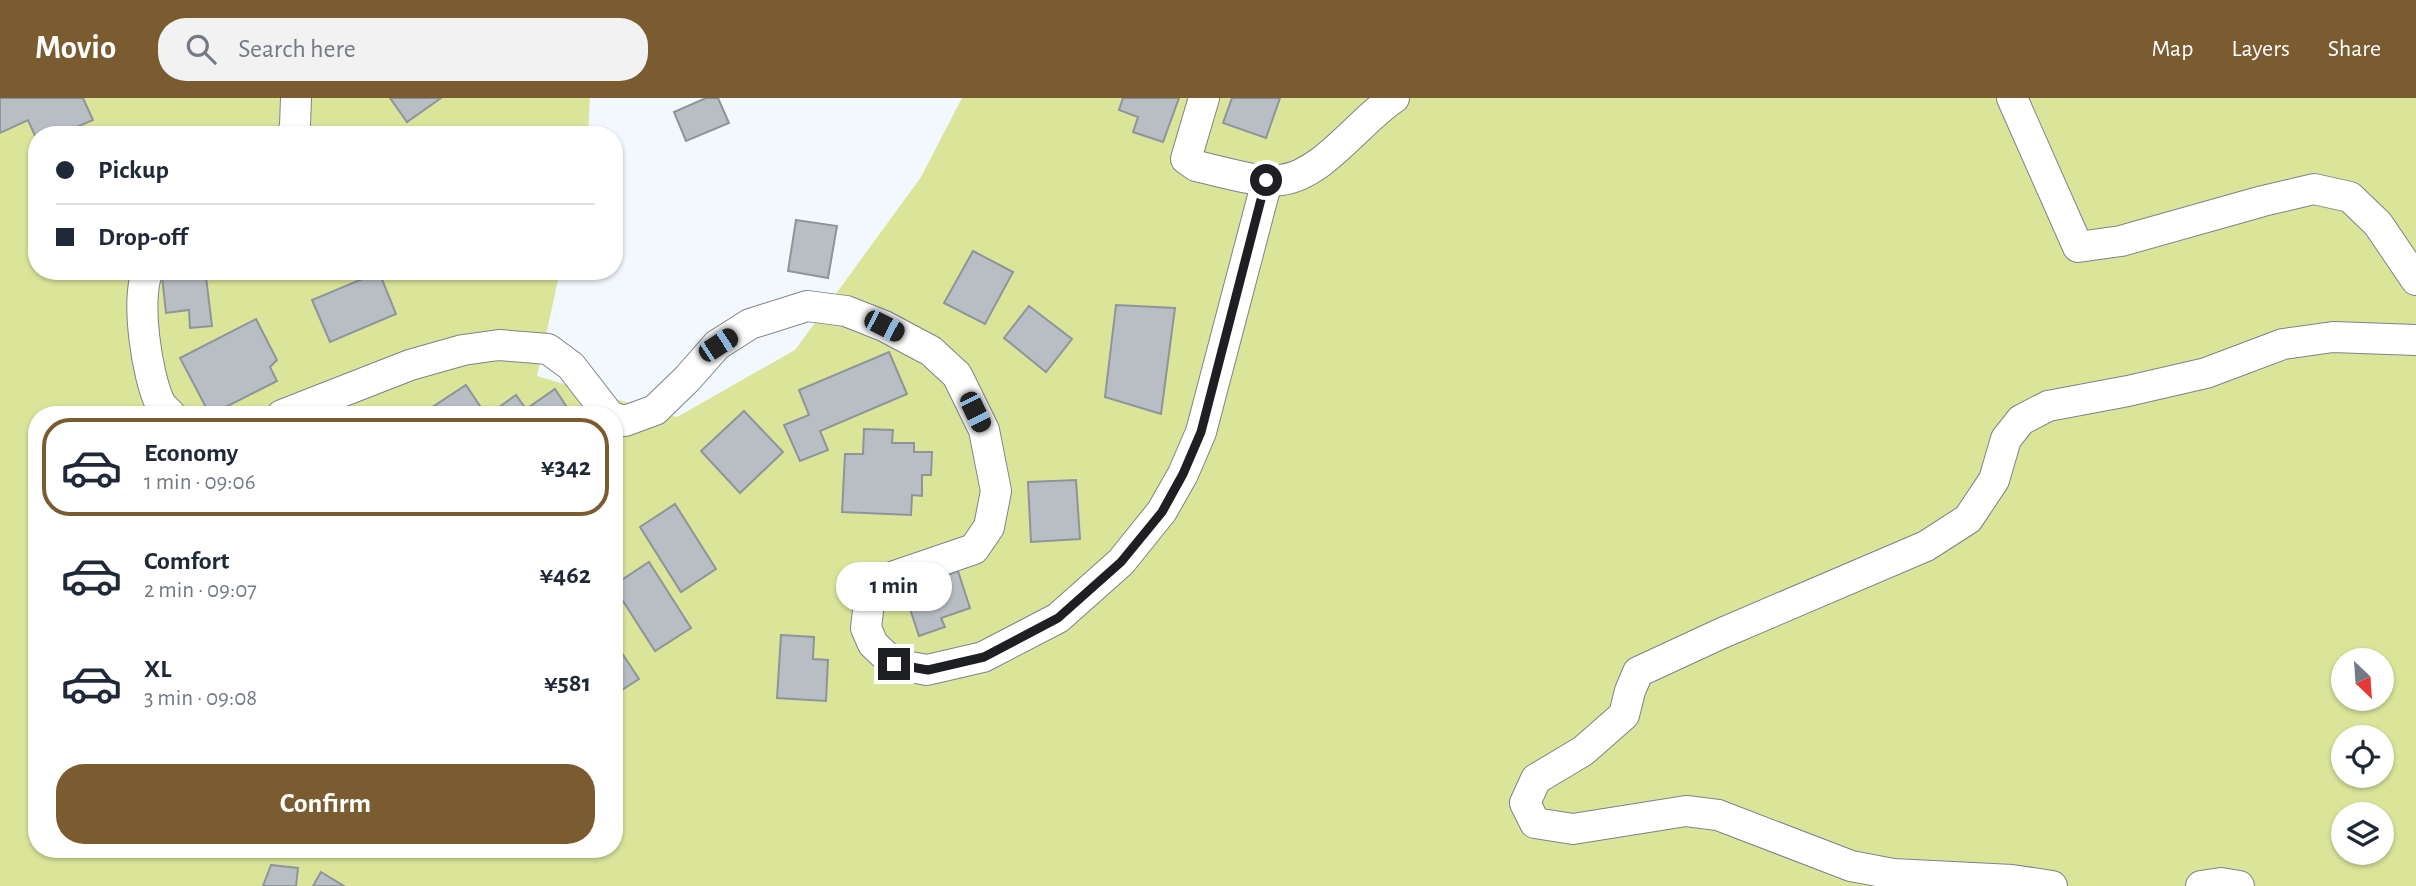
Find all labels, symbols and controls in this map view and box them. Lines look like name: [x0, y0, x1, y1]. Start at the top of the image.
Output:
search box: [158, 18, 648, 81]
icon: search: [182, 30, 220, 68]
text: Movio: [35, 32, 116, 65]
text: Search here: [238, 36, 356, 62]
text: Map: [2151, 37, 2193, 61]
text: Layers: [2231, 37, 2290, 61]
text: Share: [2328, 37, 2381, 61]
text: Pickup: [98, 157, 169, 183]
route start: [1250, 164, 1282, 196]
text: Drop-off: [98, 224, 187, 250]
car: [861, 307, 908, 345]
car: [695, 325, 742, 365]
car: [957, 389, 994, 435]
icon: car: [60, 436, 123, 499]
text: Economy: [144, 440, 238, 466]
text: ¥342: [541, 454, 591, 480]
text: 1 min · 09:06: [144, 471, 256, 494]
icon: car: [60, 544, 123, 607]
text: Comfort: [144, 548, 229, 574]
text: ¥462: [539, 562, 591, 588]
callout: 1 min: [836, 562, 952, 612]
text: 1 min: [870, 575, 918, 598]
text: 2 min · 09:07: [144, 579, 257, 602]
route end: [878, 648, 910, 680]
north arrow: [2331, 648, 2394, 710]
map controls: [2331, 648, 2394, 865]
icon: car: [60, 652, 123, 715]
text: XL: [144, 656, 171, 682]
text: ¥581: [544, 670, 591, 696]
text: 3 min · 09:08: [144, 687, 257, 710]
button: locate: [2331, 725, 2394, 788]
button: Confirm: [56, 764, 595, 844]
button: layers: [2331, 802, 2394, 865]

